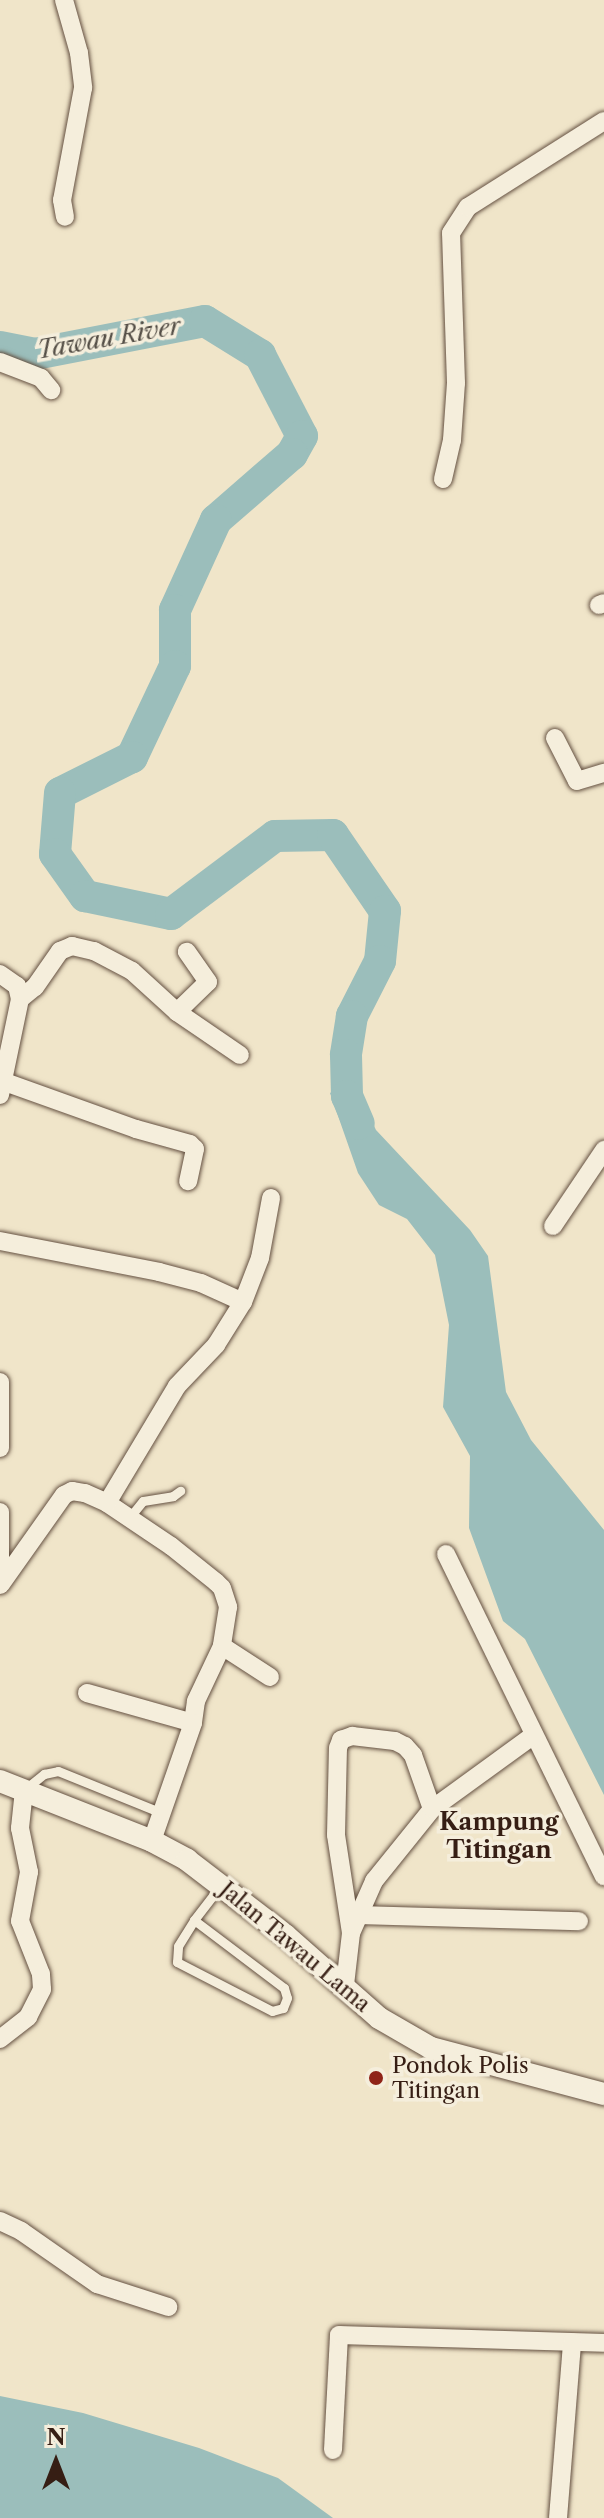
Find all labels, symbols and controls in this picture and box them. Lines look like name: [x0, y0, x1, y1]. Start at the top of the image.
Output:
water label: Tawau River: [35, 311, 183, 365]
district label: Kampung Titingan: [439, 1808, 559, 1864]
street label: Jalan Tawau Lama: [214, 1876, 376, 2018]
place label: Pondok Polis Titingan: [392, 2052, 529, 2104]
marker: Pondok Polis Titingan: [367, 2069, 385, 2087]
north arrow: [16, 2422, 96, 2502]
text: N: [46, 2424, 66, 2451]

